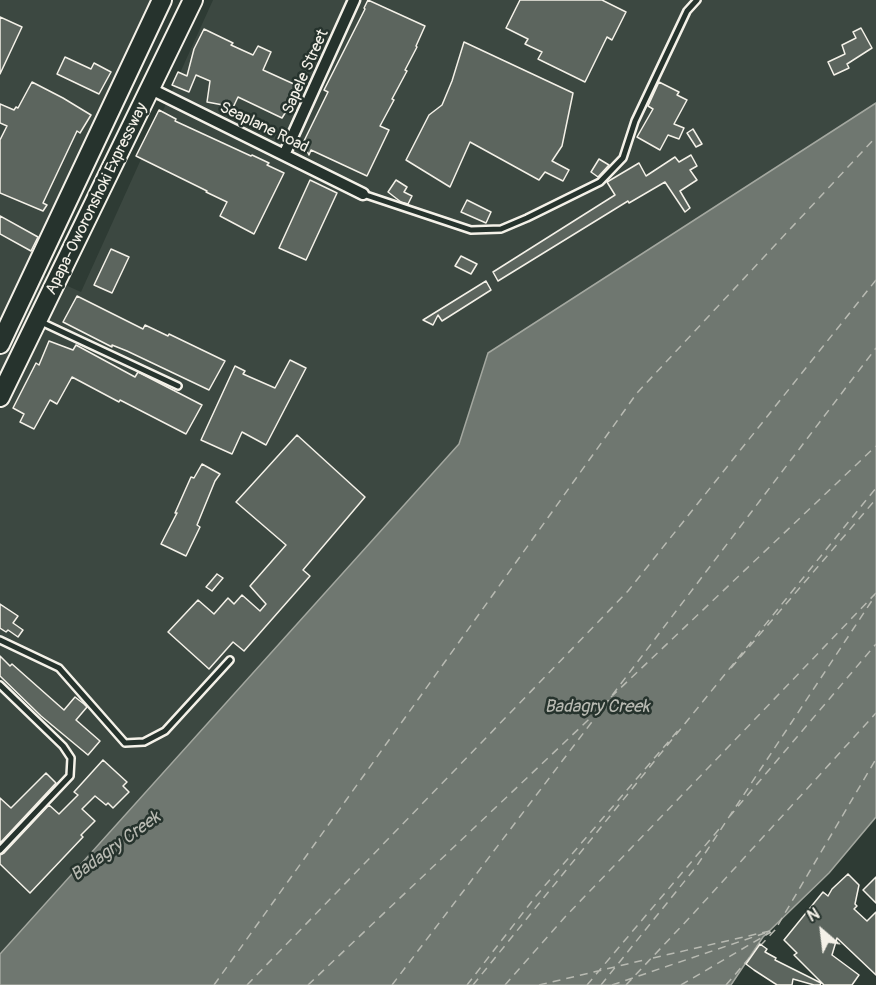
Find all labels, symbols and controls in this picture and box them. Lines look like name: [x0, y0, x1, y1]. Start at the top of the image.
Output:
street label: Sapele Street: [279, 27, 333, 117]
street label: Seaplane Road: [216, 98, 312, 158]
street label: Apapa-Oworonshoki Expressway: [42, 100, 152, 298]
water label: Badagry Creek: [544, 696, 650, 718]
water label: Badagry Creek: [67, 807, 165, 887]
north arrow: [792, 901, 852, 961]
text: N: [804, 904, 823, 926]

